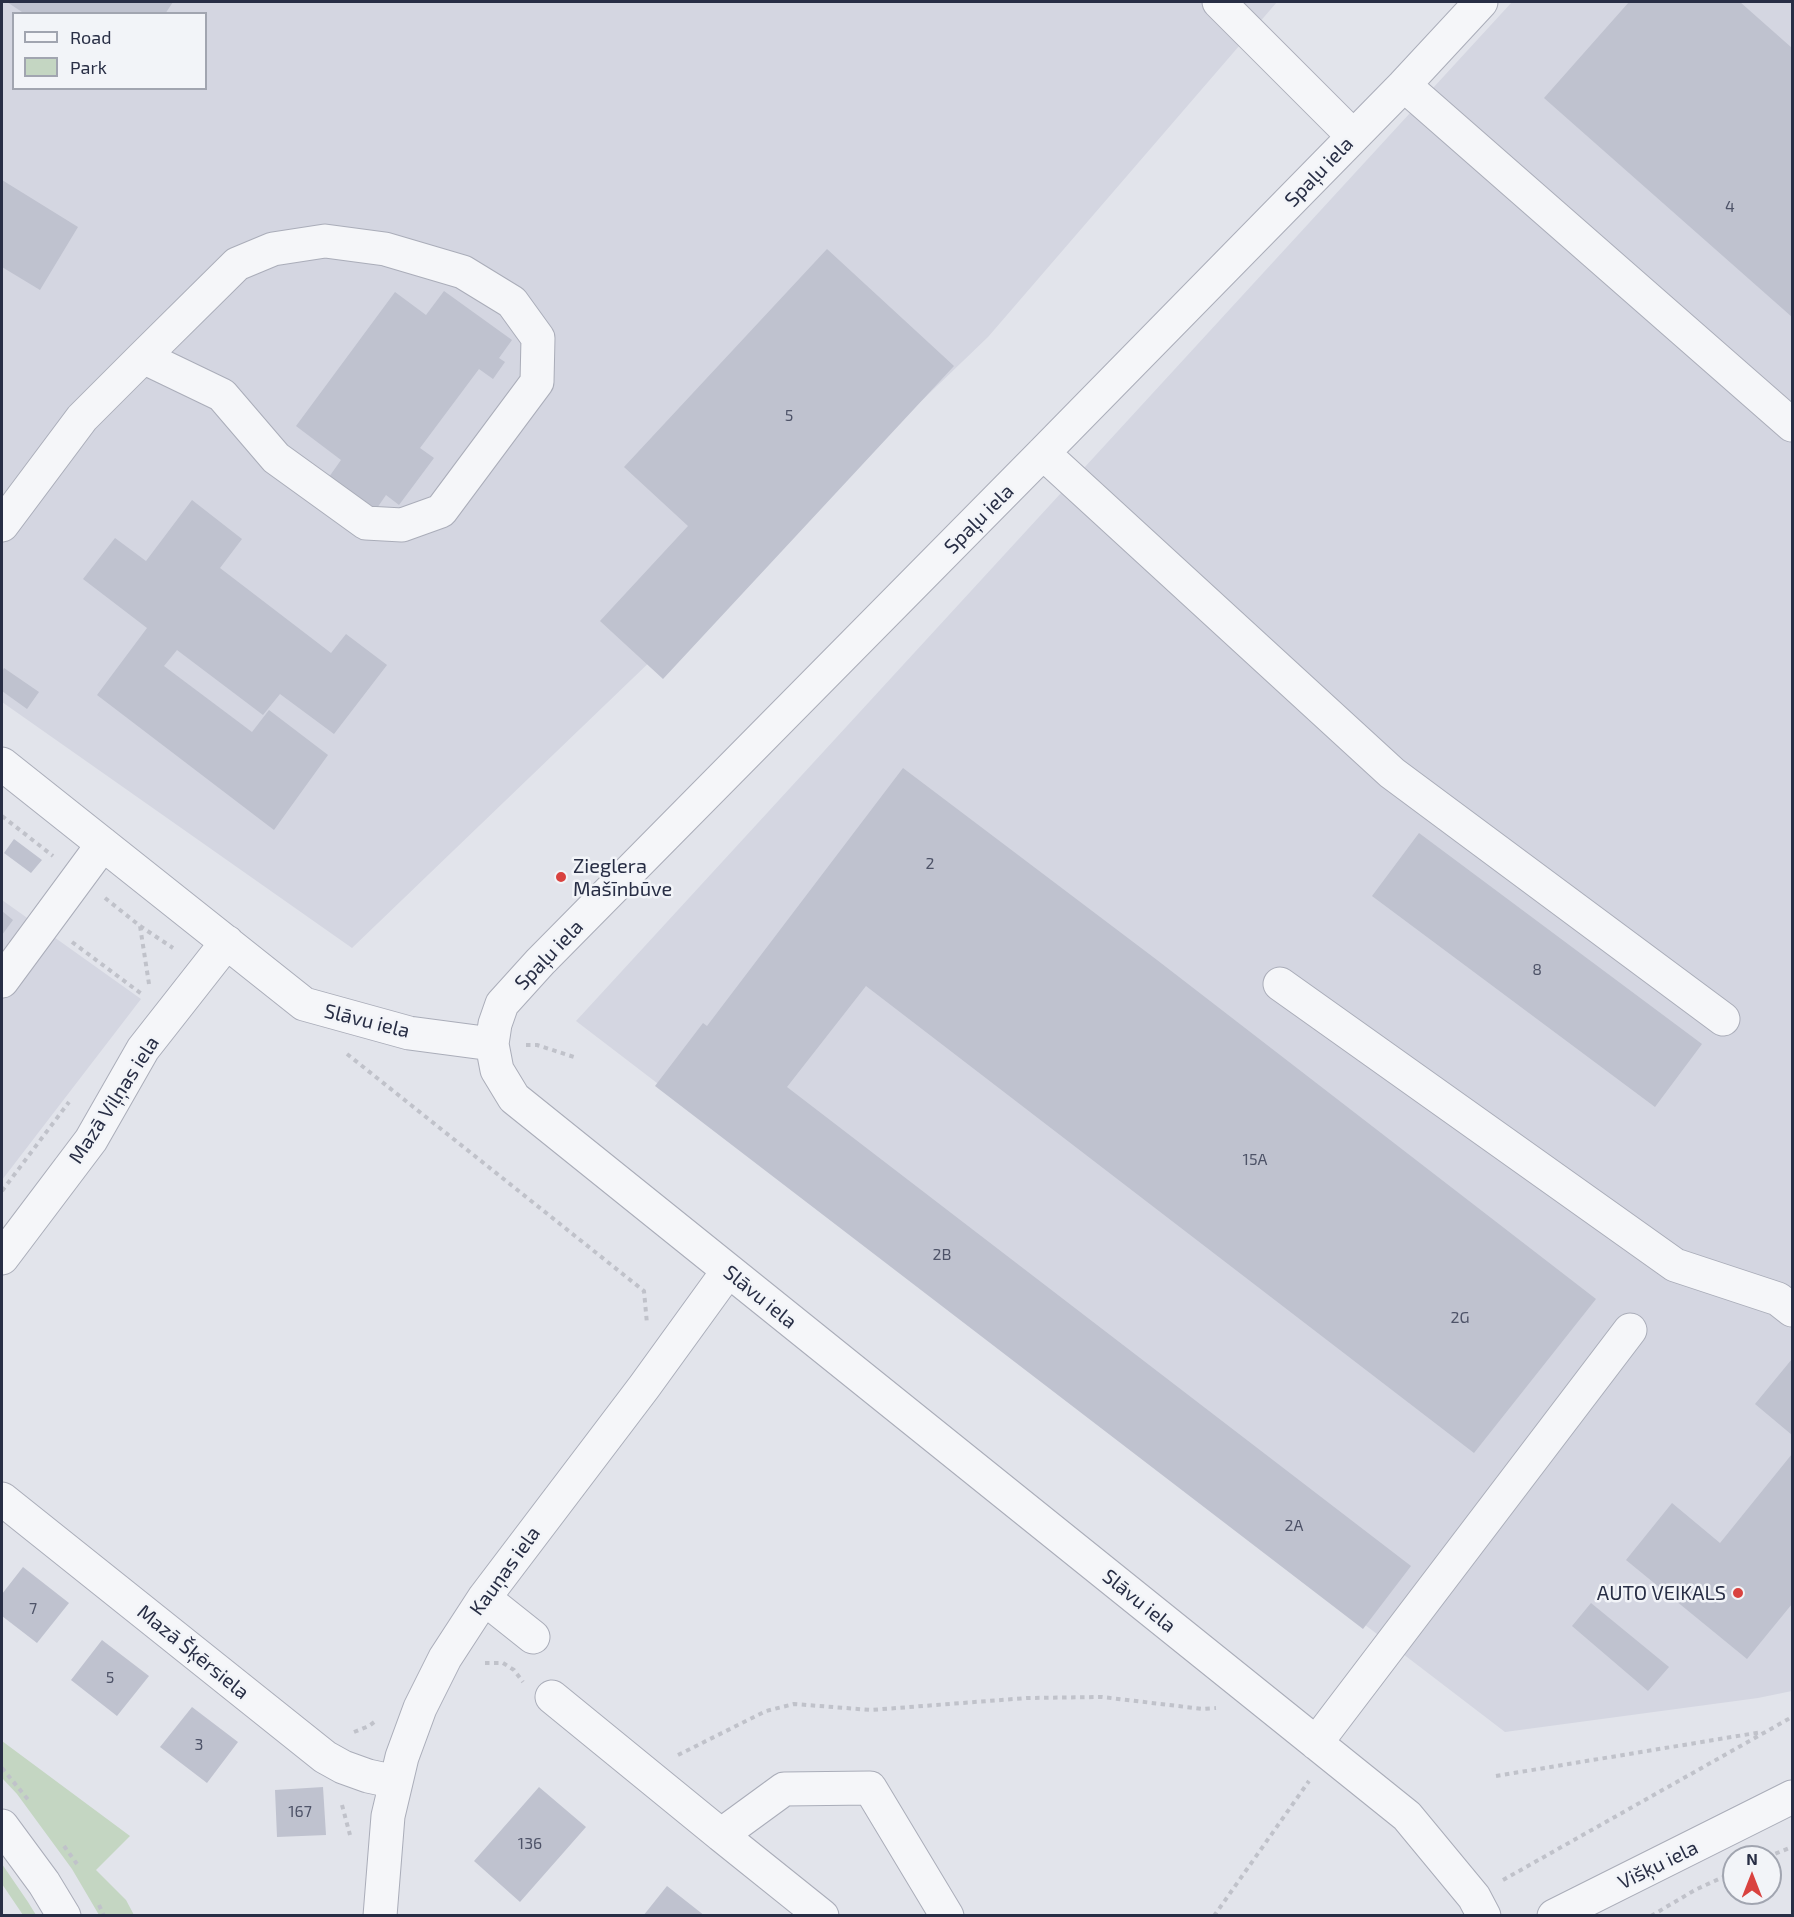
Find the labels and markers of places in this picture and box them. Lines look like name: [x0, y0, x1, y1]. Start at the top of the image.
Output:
place label: Zieglera Mašīnbūve: [573, 854, 672, 901]
marker: Zieglera Mašīnbūve: [554, 870, 568, 884]
place label: AUTO VEIKALS: [1597, 1581, 1726, 1605]
marker: AUTO VEIKALS: [1731, 1586, 1745, 1600]

